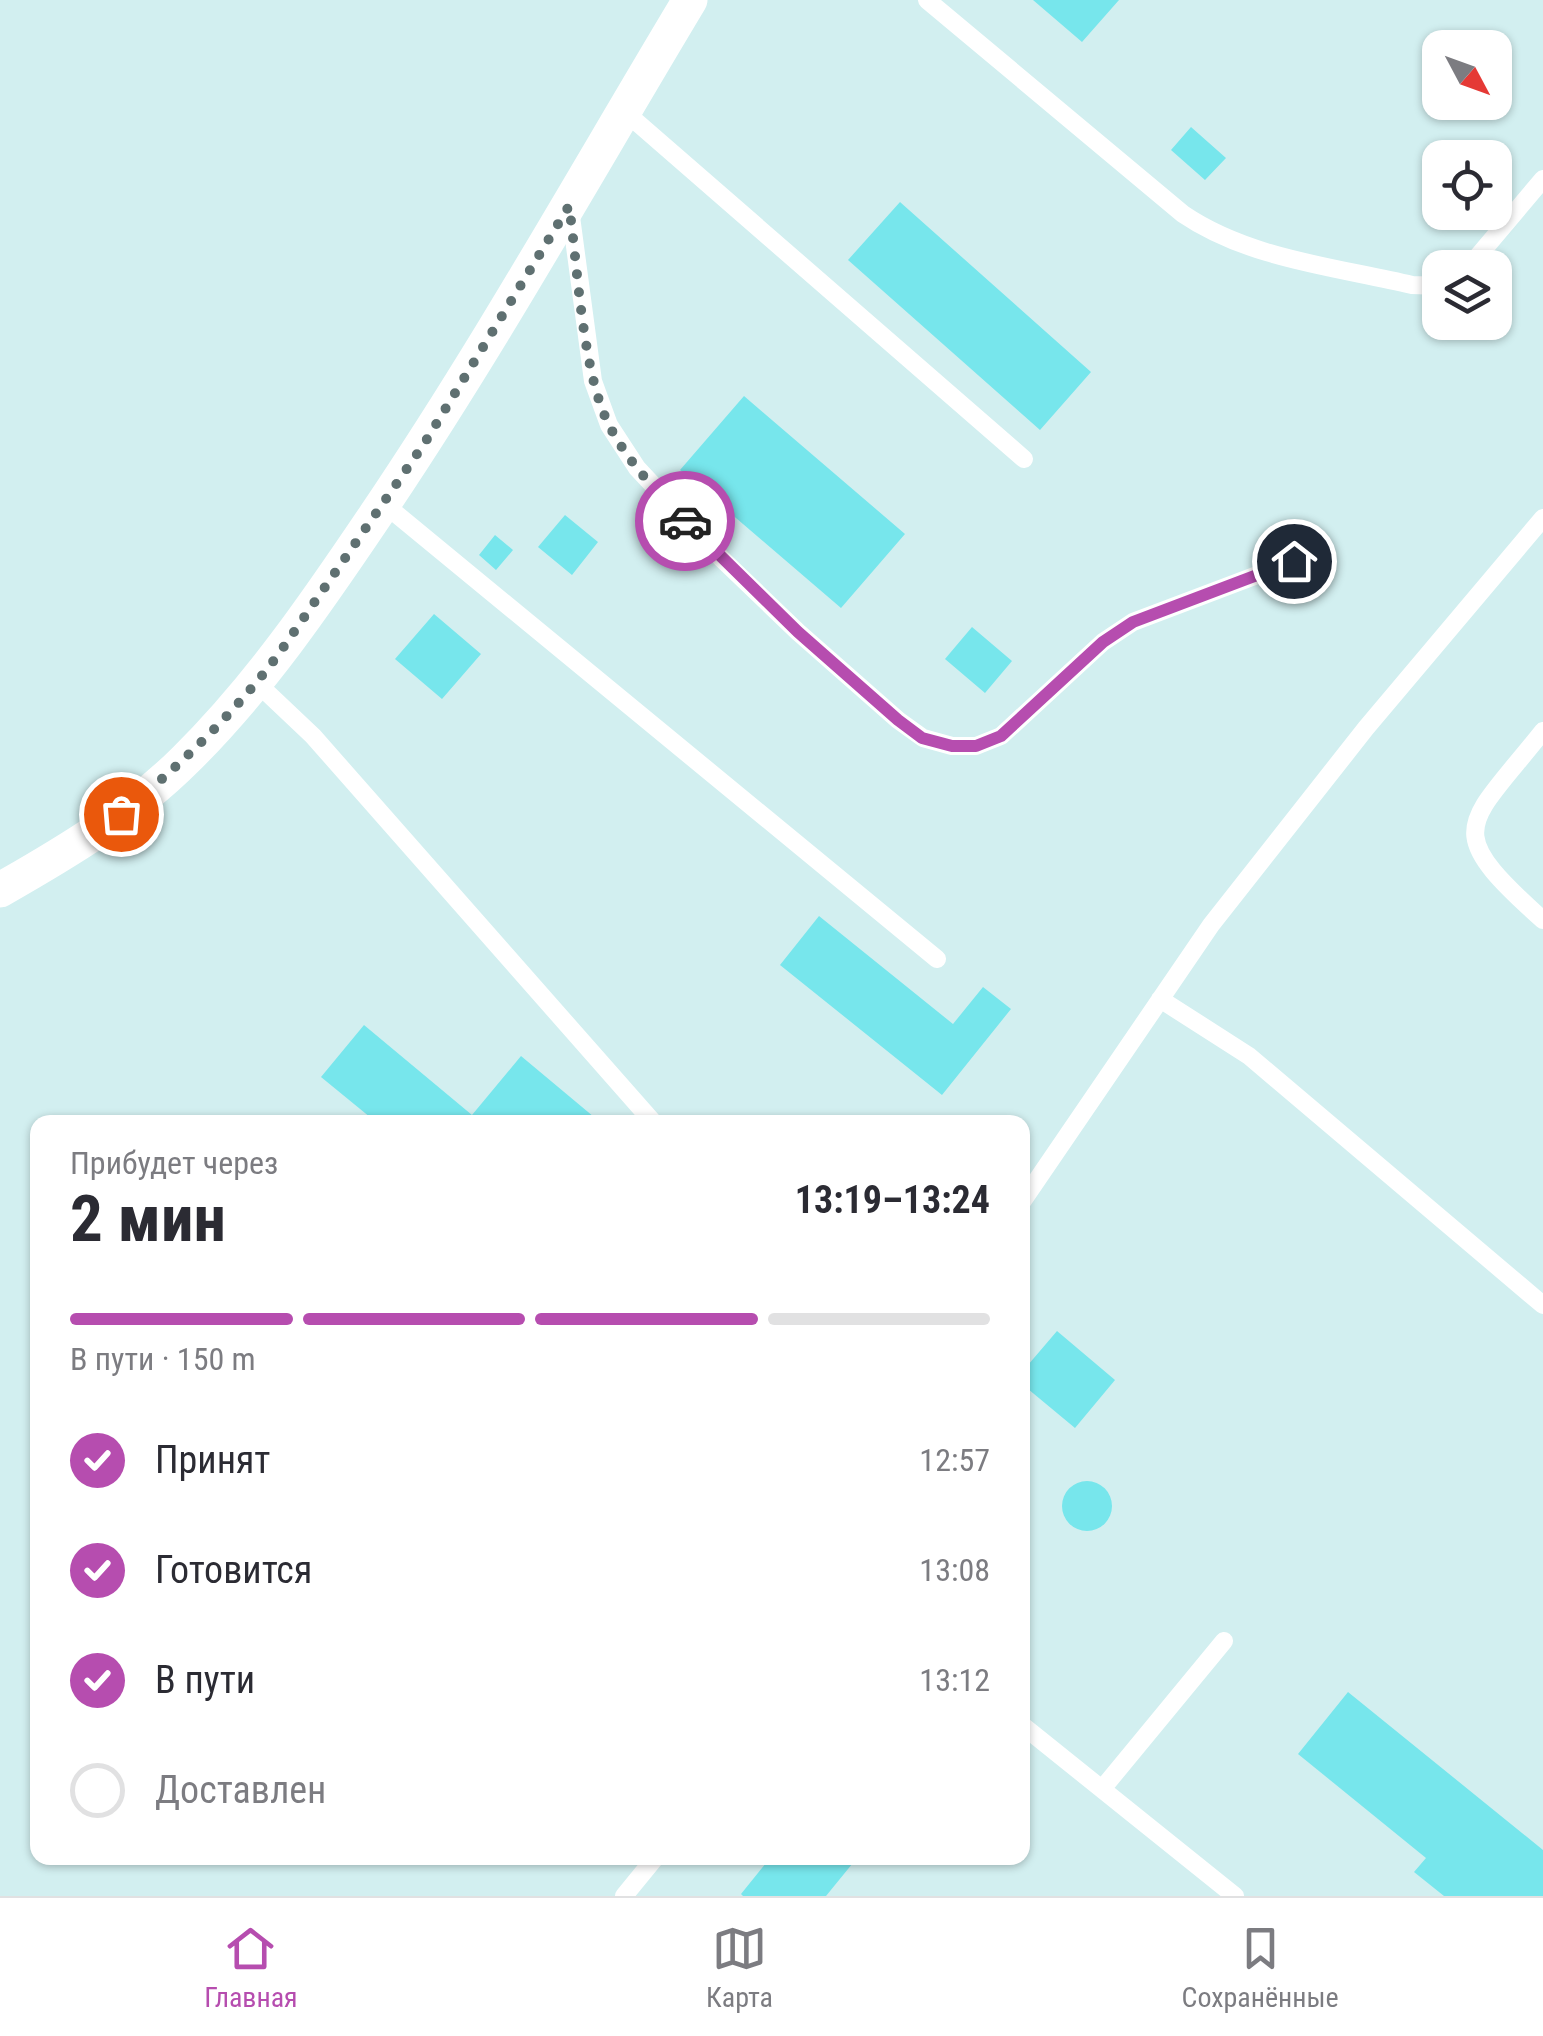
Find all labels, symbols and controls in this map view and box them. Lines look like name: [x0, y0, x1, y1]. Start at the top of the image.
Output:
north arrow: [1422, 30, 1512, 120]
map controls: [1422, 30, 1512, 340]
button: locate: [1422, 140, 1512, 230]
button: layers: [1422, 250, 1512, 340]
courier: [635, 471, 735, 571]
icon: car: [658, 494, 713, 549]
pin: [1252, 519, 1337, 604]
icon: home: [1267, 534, 1322, 589]
pin: [79, 772, 164, 857]
icon: bag: [94, 787, 149, 842]
text: Прибудет через: [70, 1144, 278, 1182]
text: 13:19–13:24: [795, 1178, 990, 1222]
text: 2 мин: [70, 1181, 226, 1257]
text: В пути · 150 m: [70, 1340, 256, 1378]
icon: check: [70, 1433, 125, 1488]
text: Принят: [155, 1438, 271, 1482]
text: 12:57: [919, 1441, 990, 1479]
icon: check: [70, 1543, 125, 1598]
text: Готовится: [155, 1548, 312, 1592]
text: 13:08: [919, 1551, 990, 1589]
icon: check: [70, 1653, 125, 1708]
text: В пути: [155, 1658, 255, 1702]
text: 13:12: [919, 1661, 990, 1699]
text: Доставлен: [155, 1768, 326, 1812]
tab: Главная: [204, 1921, 298, 2014]
tab: Карта: [706, 1921, 773, 2014]
tab: Сохранённые: [1182, 1921, 1339, 2014]

